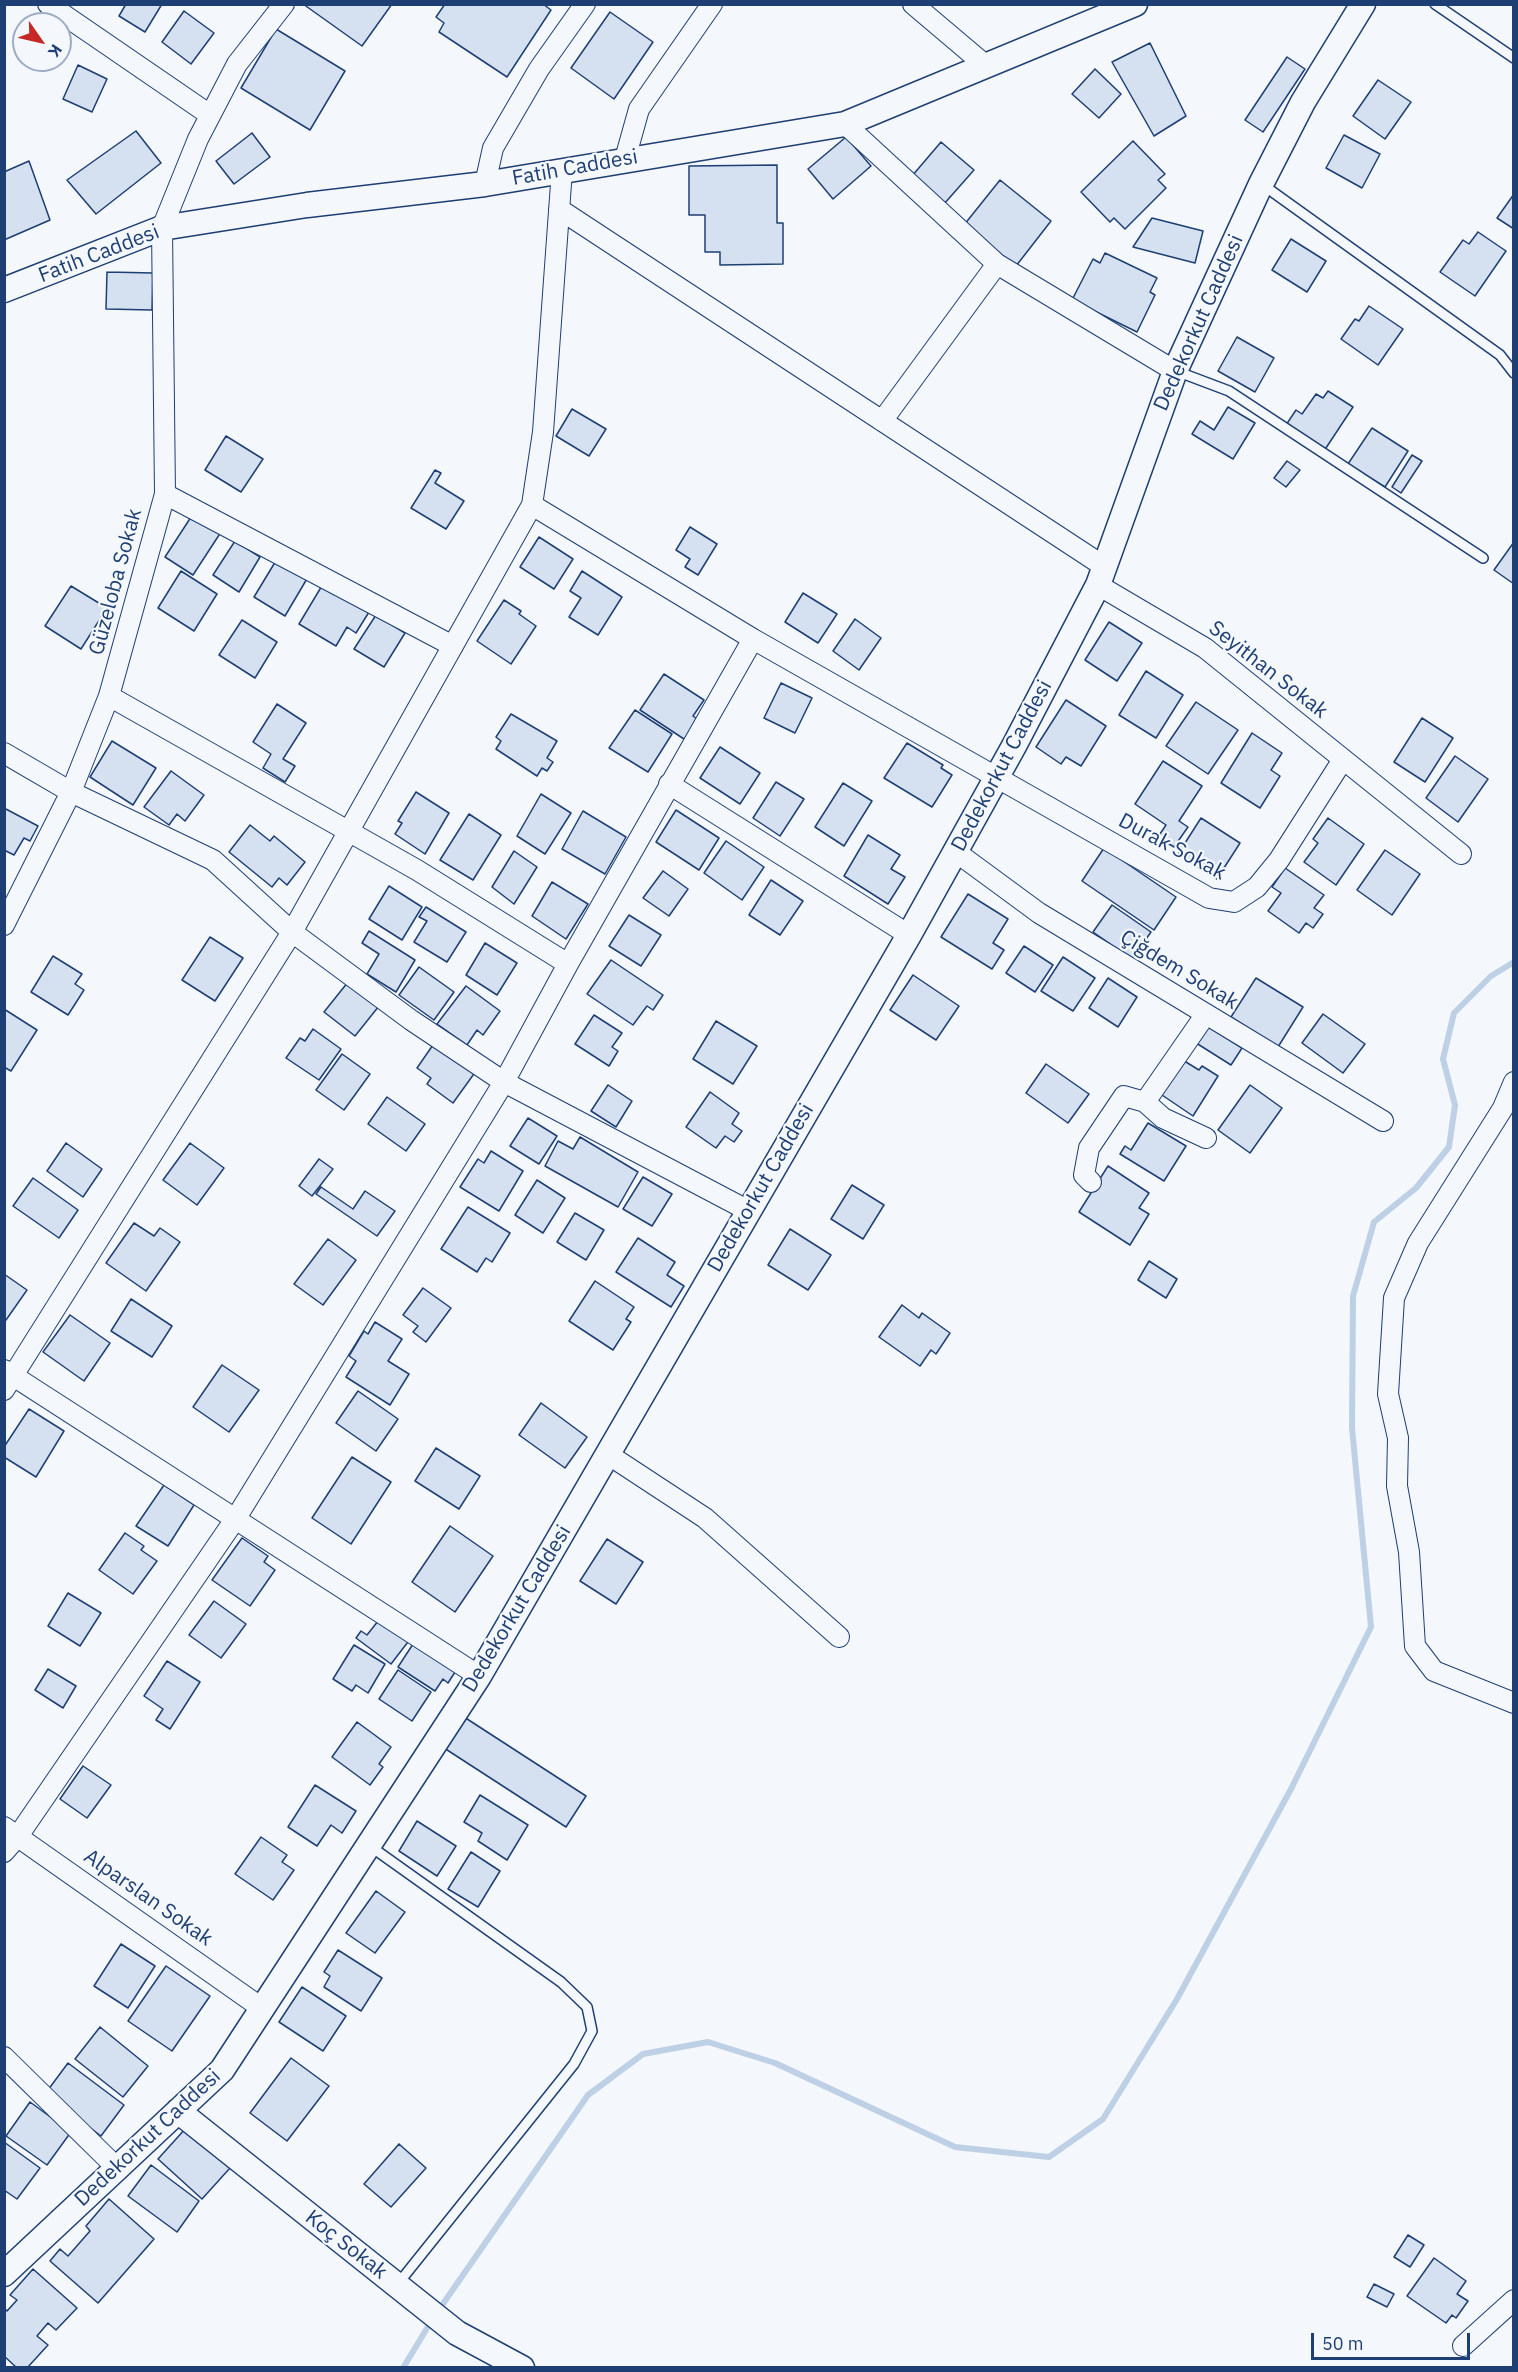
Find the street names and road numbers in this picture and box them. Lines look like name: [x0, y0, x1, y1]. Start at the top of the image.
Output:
street label: Fatih Caddesi: [510, 145, 640, 191]
street label: Fatih Caddesi: [35, 219, 163, 289]
street label: Dedekorkut Caddesi: [1149, 231, 1249, 415]
street label: Güzeloba Sokak: [84, 506, 148, 658]
street label: Seyithan Sokak: [1204, 616, 1332, 724]
street label: Dedekorkut Caddesi: [946, 676, 1058, 856]
street label: Durak Sokak: [1114, 808, 1230, 886]
street label: Çiğdem Sokak: [1115, 925, 1243, 1015]
street label: Dedekorkut Caddesi: [703, 1099, 819, 1277]
street label: Dedekorkut Caddesi: [457, 1521, 577, 1697]
street label: Alparslan Sokak: [79, 1844, 217, 1952]
street label: Dedekorkut Caddesi: [70, 2064, 226, 2212]
street label: Koç Sokak: [300, 2205, 392, 2285]

